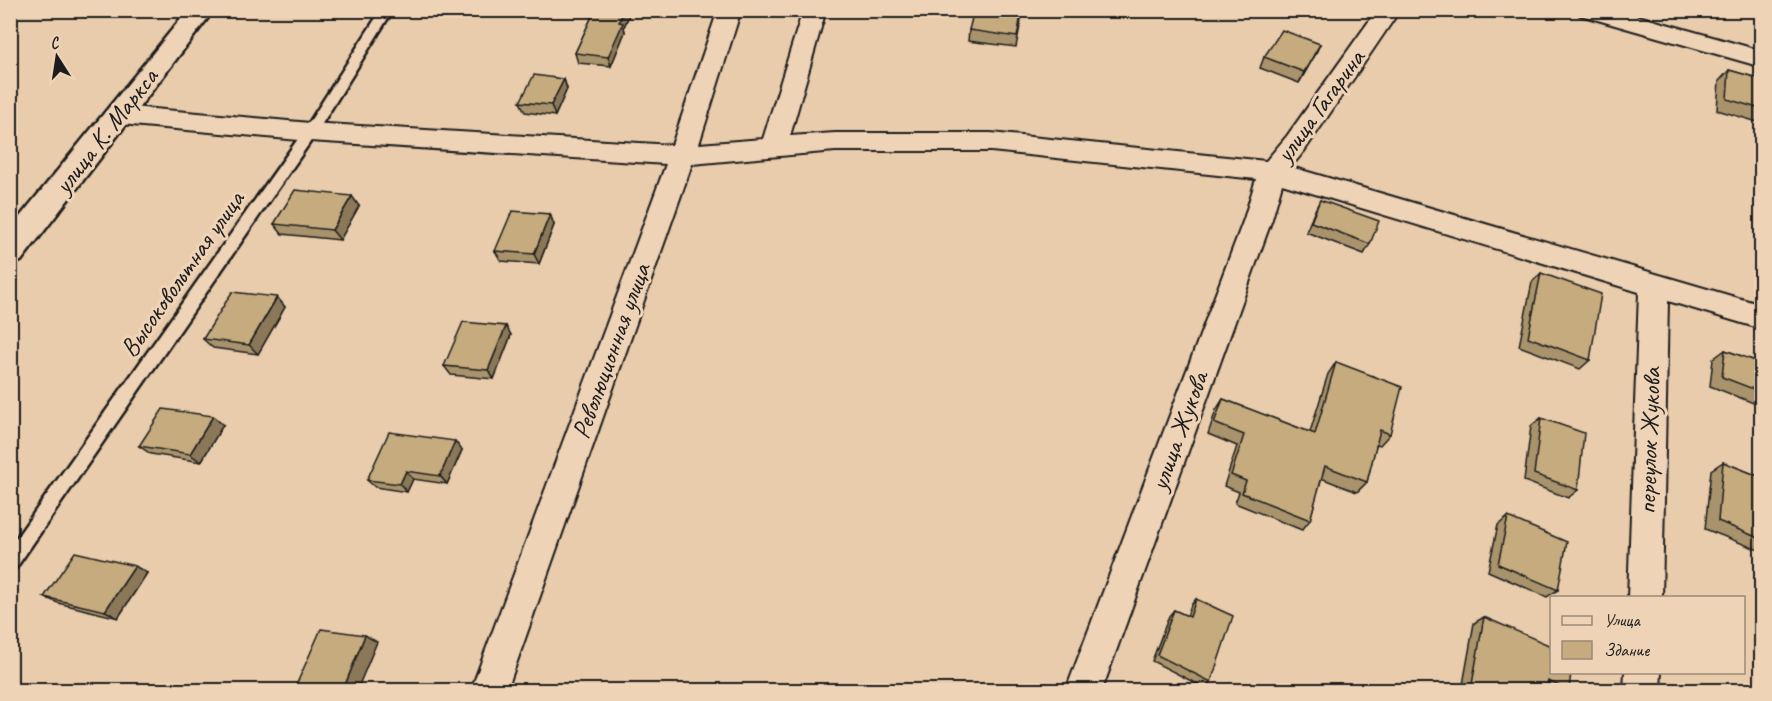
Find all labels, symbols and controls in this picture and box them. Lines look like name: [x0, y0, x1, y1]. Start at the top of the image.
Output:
north arrow: [27, 27, 87, 87]
text: С: [48, 32, 62, 54]
street label: улица Гагарина: [1267, 42, 1373, 171]
street label: улица К. Маркса: [46, 60, 166, 202]
street label: Высоковольтная улица: [113, 183, 252, 363]
street label: Революционная улица: [564, 257, 659, 443]
street label: улица Жукова: [1142, 365, 1216, 497]
street label: переулок Жукова: [1630, 365, 1668, 515]
legend: [1550, 596, 1745, 674]
text: Улица: [1604, 609, 1641, 631]
text: Здание: [1604, 639, 1650, 661]

